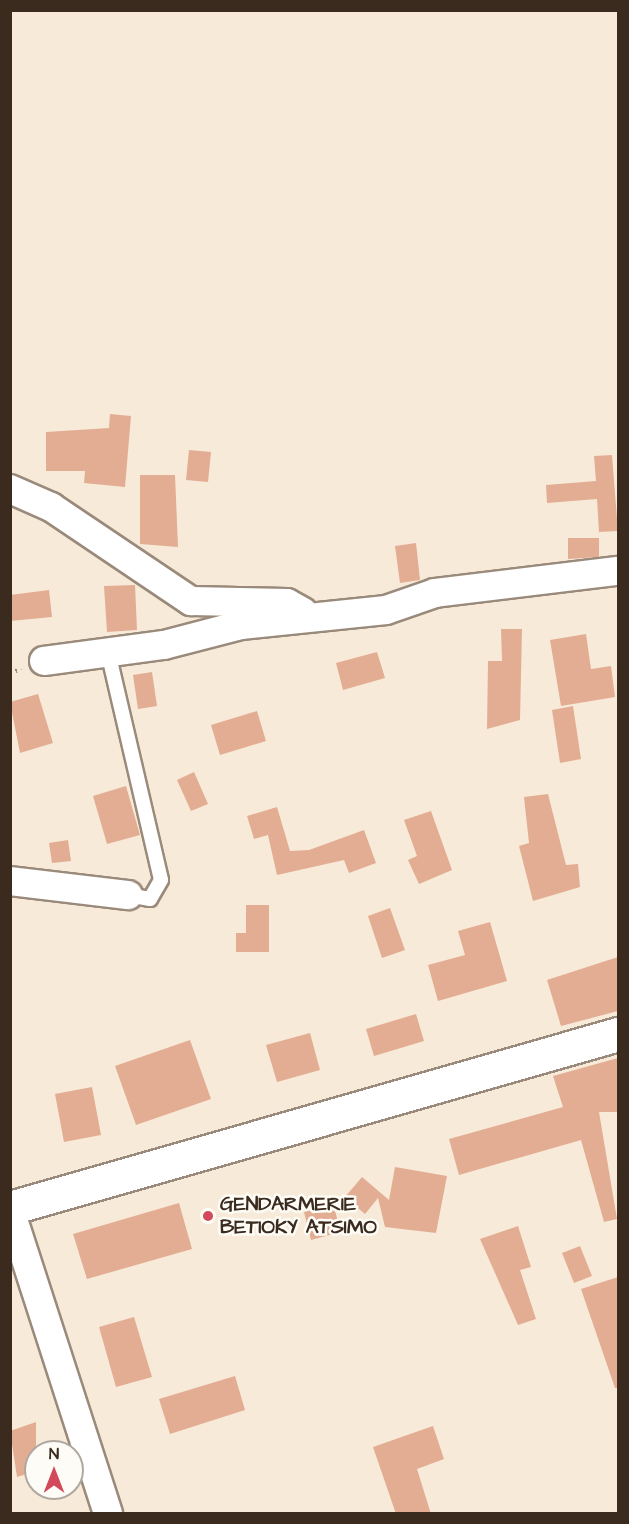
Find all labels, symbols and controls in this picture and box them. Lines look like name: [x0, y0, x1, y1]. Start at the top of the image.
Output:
place label: GENDARMERIE BETIOKY ATSIMO: [220, 1192, 377, 1239]
marker: GENDARMERIE BETIOKY ATSIMO: [201, 1209, 215, 1223]
north arrow: [24, 1440, 84, 1500]
text: N: [49, 1443, 59, 1465]

